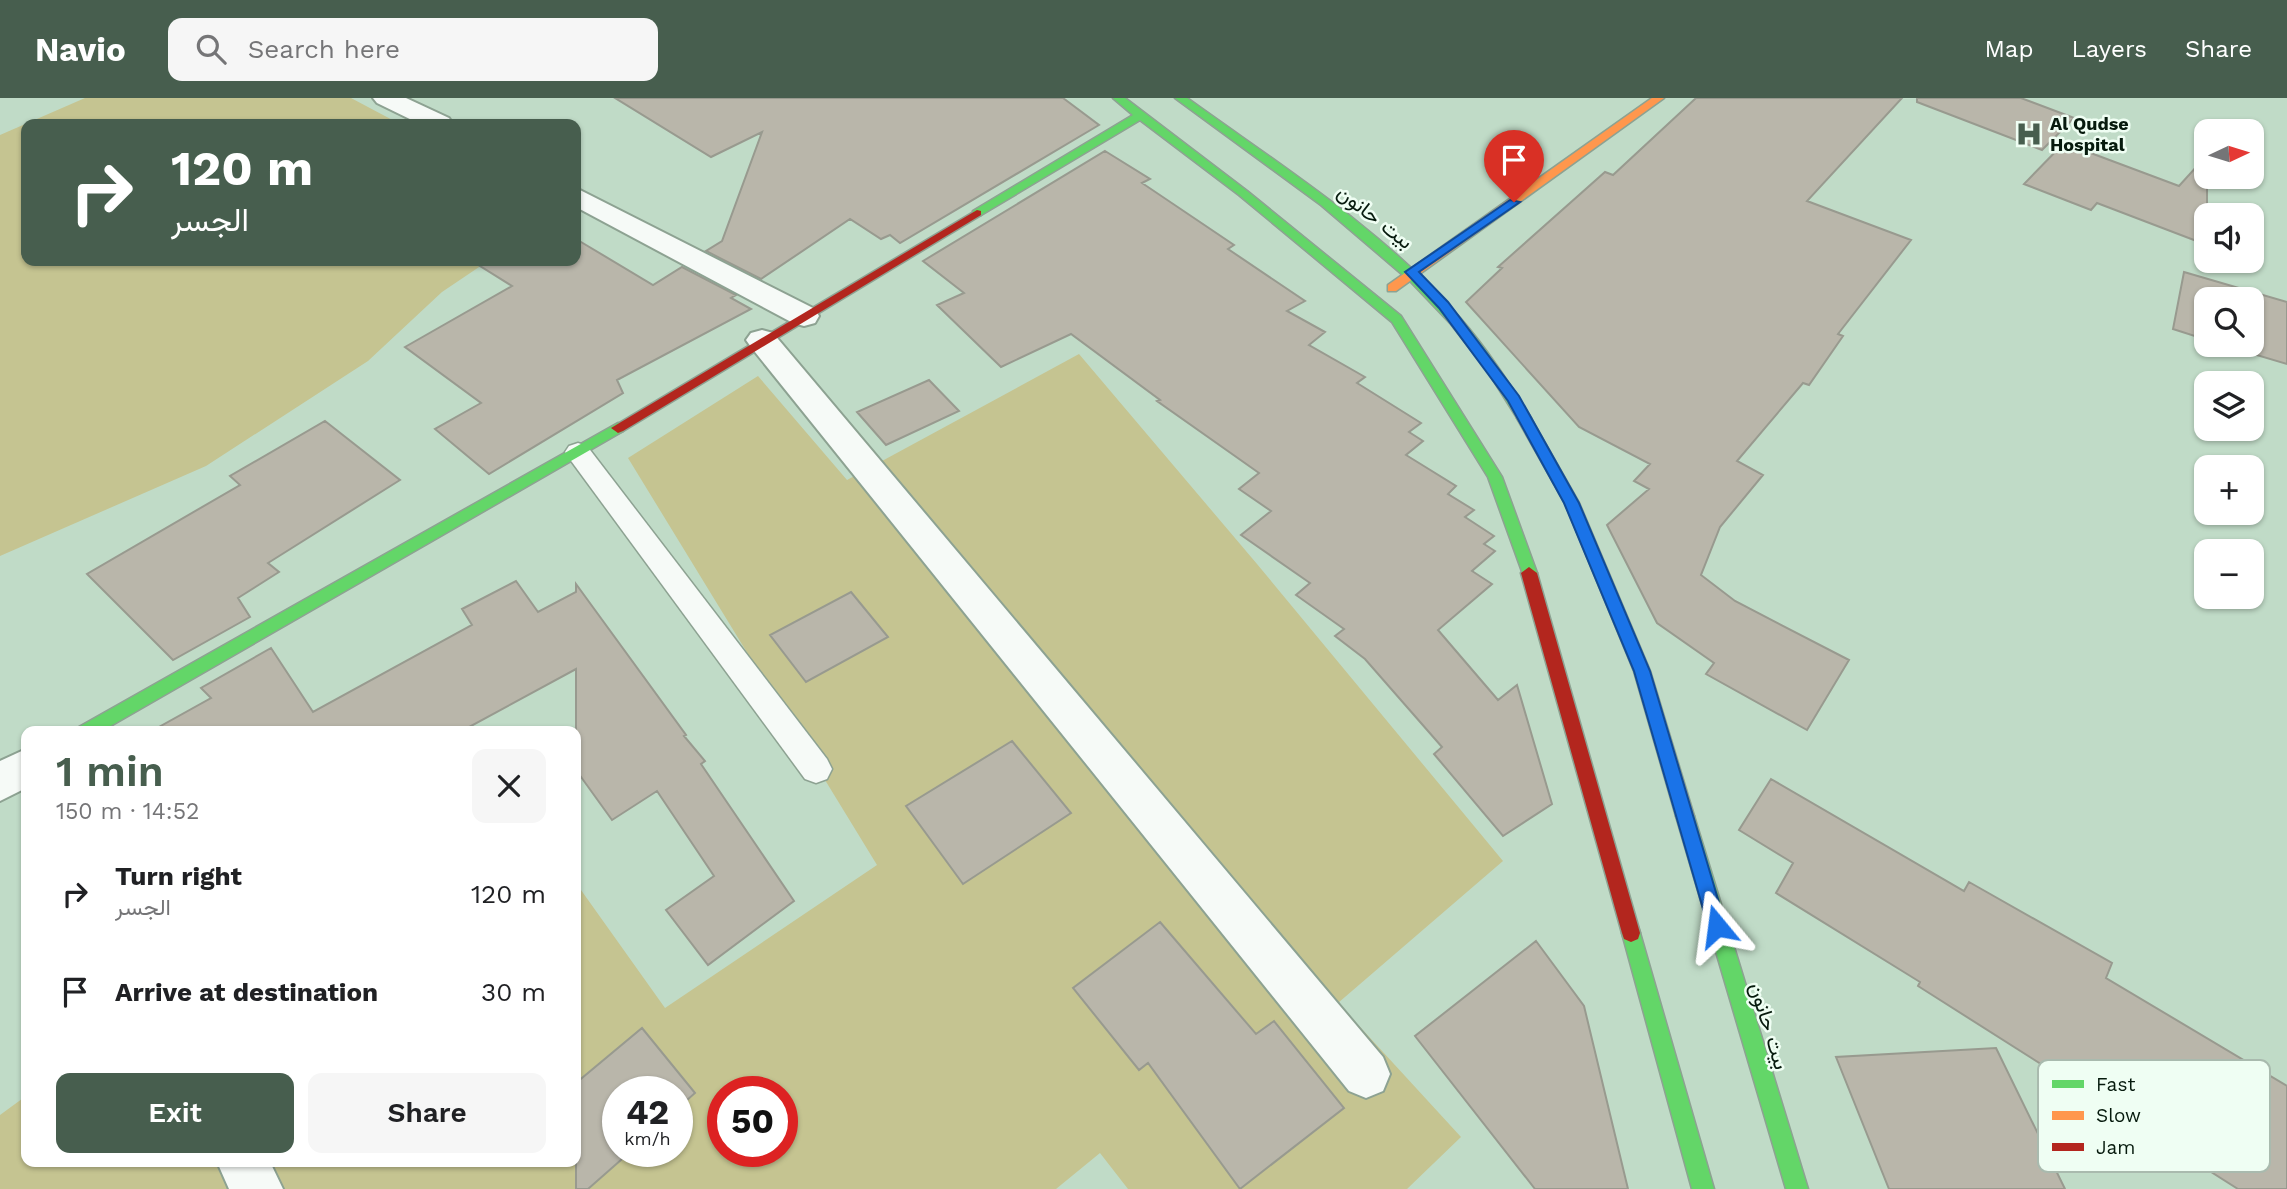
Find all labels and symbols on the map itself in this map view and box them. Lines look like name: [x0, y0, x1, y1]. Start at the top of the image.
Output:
place label: Al Qudse Hospital: [2050, 113, 2129, 155]
hospital icon: Al Qudse Hospital: [2014, 119, 2044, 149]
north arrow: [2194, 119, 2264, 189]
pin: [1484, 130, 1544, 202]
street label: بيت حانون: [1332, 179, 1418, 255]
position arrow: [1680, 889, 1754, 963]
street label: بيت حانون: [1743, 979, 1795, 1073]
legend: [2038, 1060, 2270, 1172]
text: Fast: [2096, 1073, 2135, 1096]
speed limit sign: 50: [707, 1076, 798, 1167]
text: Slow: [2096, 1104, 2141, 1127]
text: Jam: [2096, 1136, 2135, 1159]

